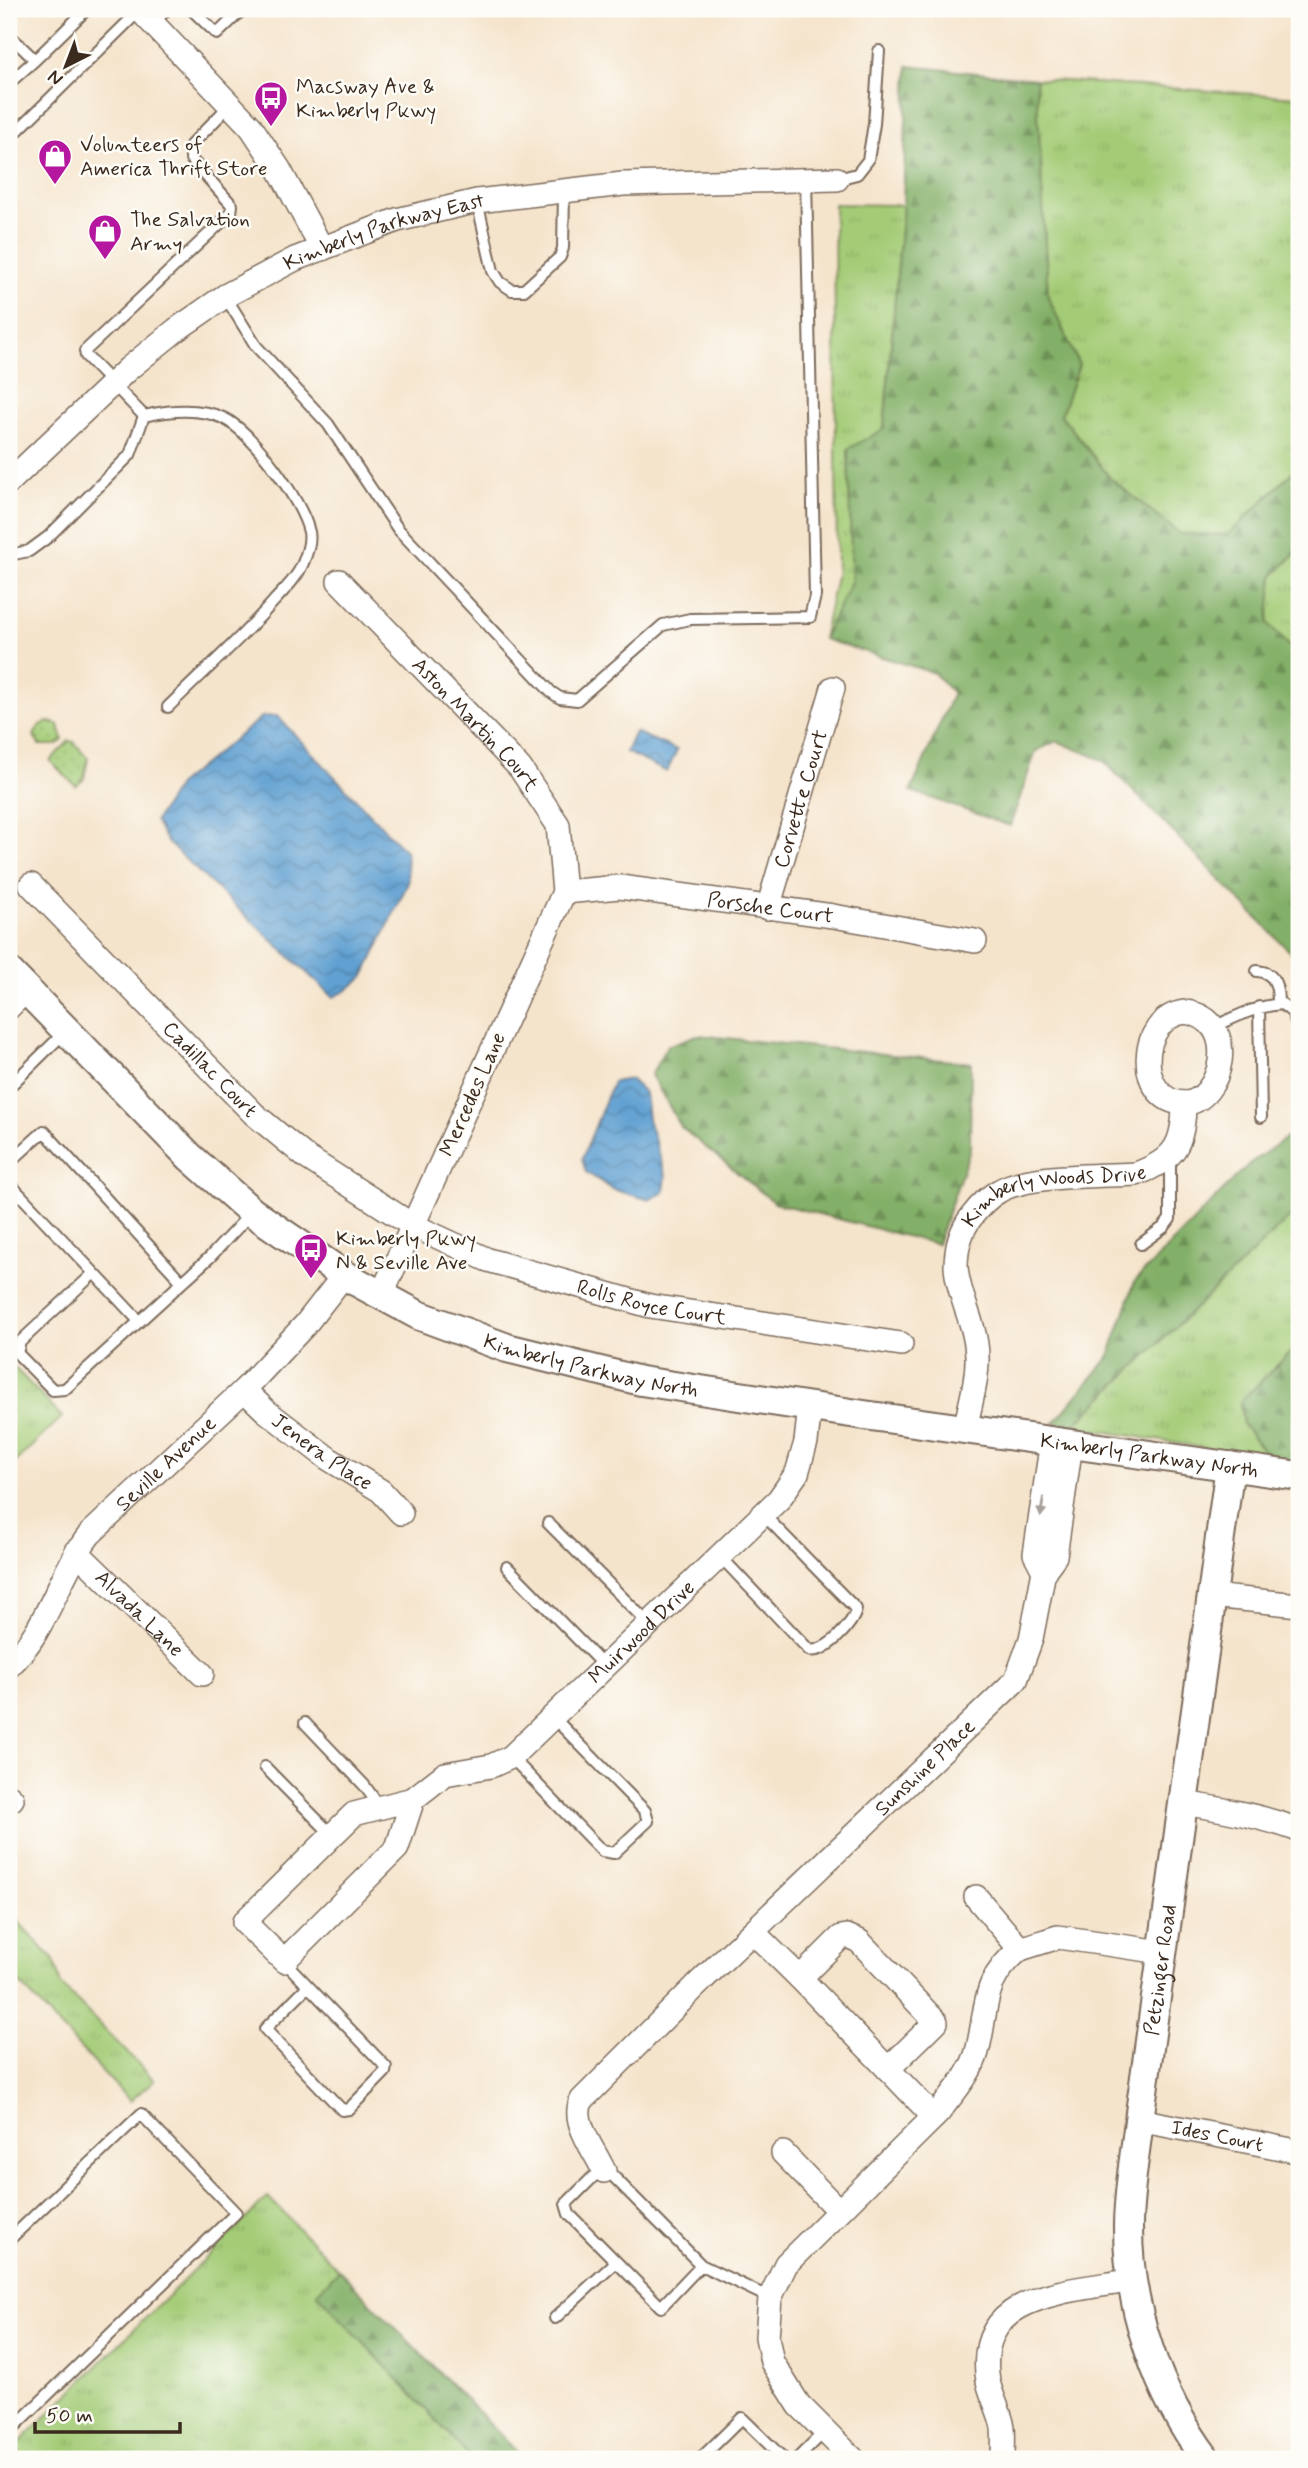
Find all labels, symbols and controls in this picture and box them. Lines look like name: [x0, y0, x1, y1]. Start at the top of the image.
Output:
north arrow: [32, 32, 102, 102]
text: N: [43, 64, 69, 91]
place label: Macsway Ave & Kimberly Pkwy: [296, 73, 436, 125]
bus stop icon: Macsway Ave & Kimberly Pkwy: [252, 79, 290, 128]
place label: Volunteers of America Thrift Store: [80, 131, 267, 183]
shop icon: Volunteers of America Thrift Store: [36, 137, 74, 186]
street label: Kimberly Parkway East: [279, 187, 487, 278]
place label: The Salvation Army: [130, 206, 250, 258]
shop icon: The Salvation Army: [86, 212, 124, 261]
street label: Aston Martin Court: [405, 652, 545, 798]
street label: Corvette Court: [768, 726, 835, 871]
street label: Porsche Court: [705, 886, 835, 931]
street label: Cadillac Court: [156, 1015, 263, 1124]
street label: Mercedes Lane: [433, 1028, 513, 1161]
street label: Kimberly Woods Drive: [955, 1158, 1151, 1233]
place label: Kimberly Pkwy N & Seville Ave: [336, 1225, 476, 1277]
bus stop icon: Kimberly Pkwy N & Seville Ave: [292, 1231, 330, 1280]
street label: Rolls Royce Court: [573, 1273, 729, 1332]
street label: Kimberly Parkway North: [479, 1327, 700, 1405]
street label: Jenera Place: [265, 1407, 378, 1498]
street label: Seville Avenue: [110, 1410, 223, 1518]
street label: Kimberly Parkway North: [1038, 1427, 1260, 1485]
one-way arrow: [1036, 1496, 1047, 1518]
street label: Alvada Lane: [89, 1564, 189, 1664]
street label: Muirwood Drive: [582, 1574, 702, 1690]
street label: Sunshine Place: [869, 1713, 982, 1823]
street label: Petzinger Road: [1138, 1903, 1184, 2037]
street label: Ides Court: [1169, 2114, 1266, 2159]
scale bar: [35, 2391, 180, 2435]
text: 50 m: [46, 2402, 93, 2430]

